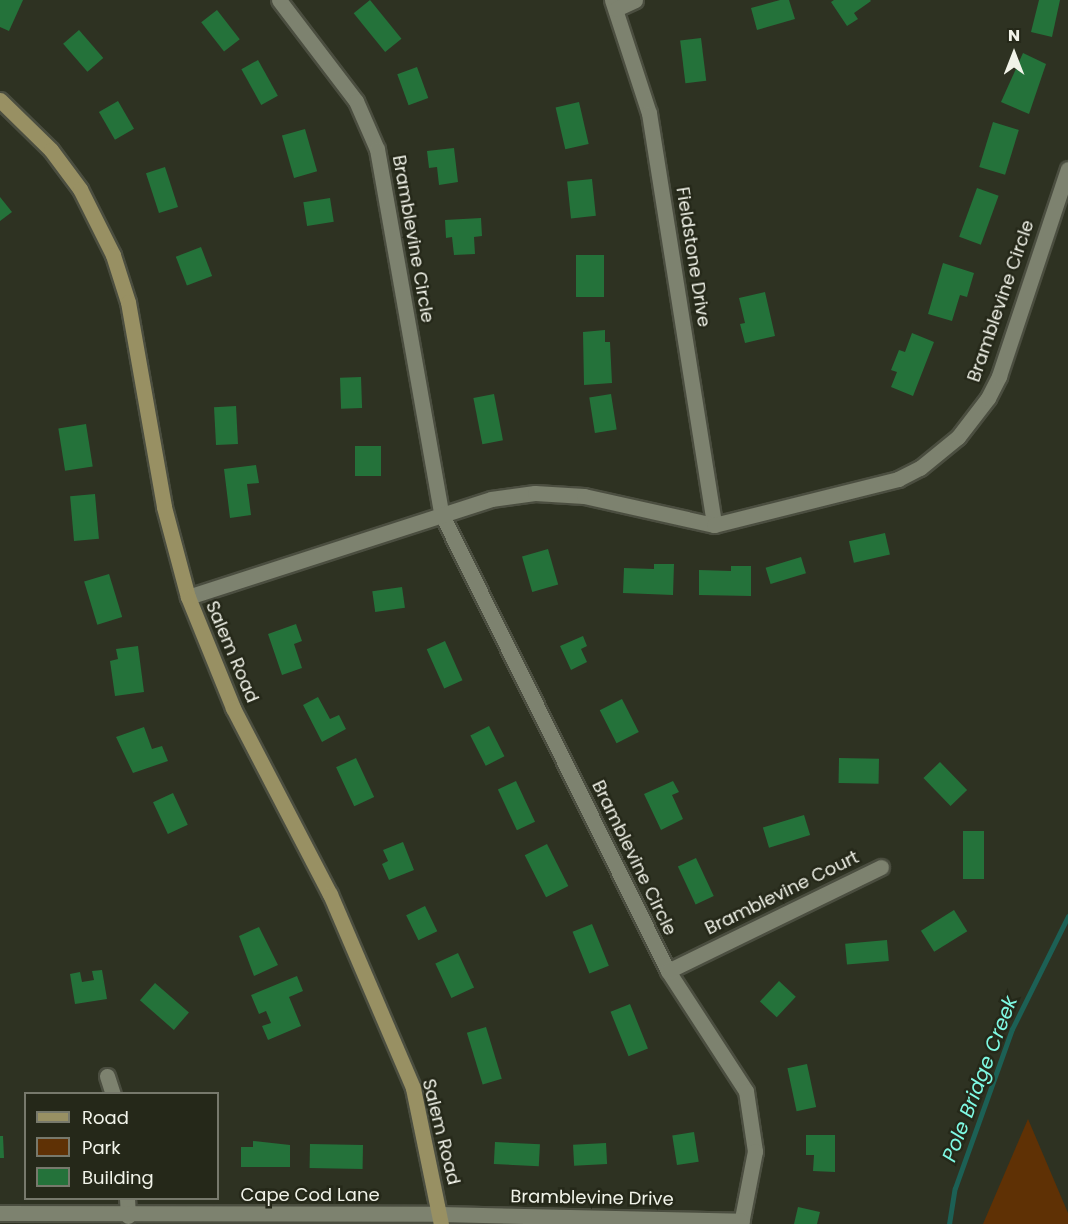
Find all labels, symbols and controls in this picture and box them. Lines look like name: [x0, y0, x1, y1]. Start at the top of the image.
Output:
north arrow: [984, 24, 1044, 84]
text: N: [1008, 24, 1020, 47]
street label: Bramblevine Circle: [388, 154, 438, 324]
street label: Fieldstone Drive: [671, 186, 715, 328]
street label: Bramblevine Circle: [963, 217, 1039, 385]
street label: Salem Road: [201, 598, 263, 706]
street label: Bramblevine Circle: [587, 777, 681, 939]
street label: Bramblevine Court: [702, 846, 862, 940]
water label: Pole Bridge Creek: [937, 993, 1023, 1165]
street label: Salem Road: [417, 1077, 465, 1187]
legend: [24, 1092, 219, 1200]
text: Road: [82, 1105, 129, 1130]
text: Park: [82, 1135, 121, 1160]
text: Building: [82, 1165, 154, 1190]
street label: Cape Cod Lane: [240, 1184, 380, 1206]
street label: Bramblevine Drive: [510, 1186, 674, 1210]

